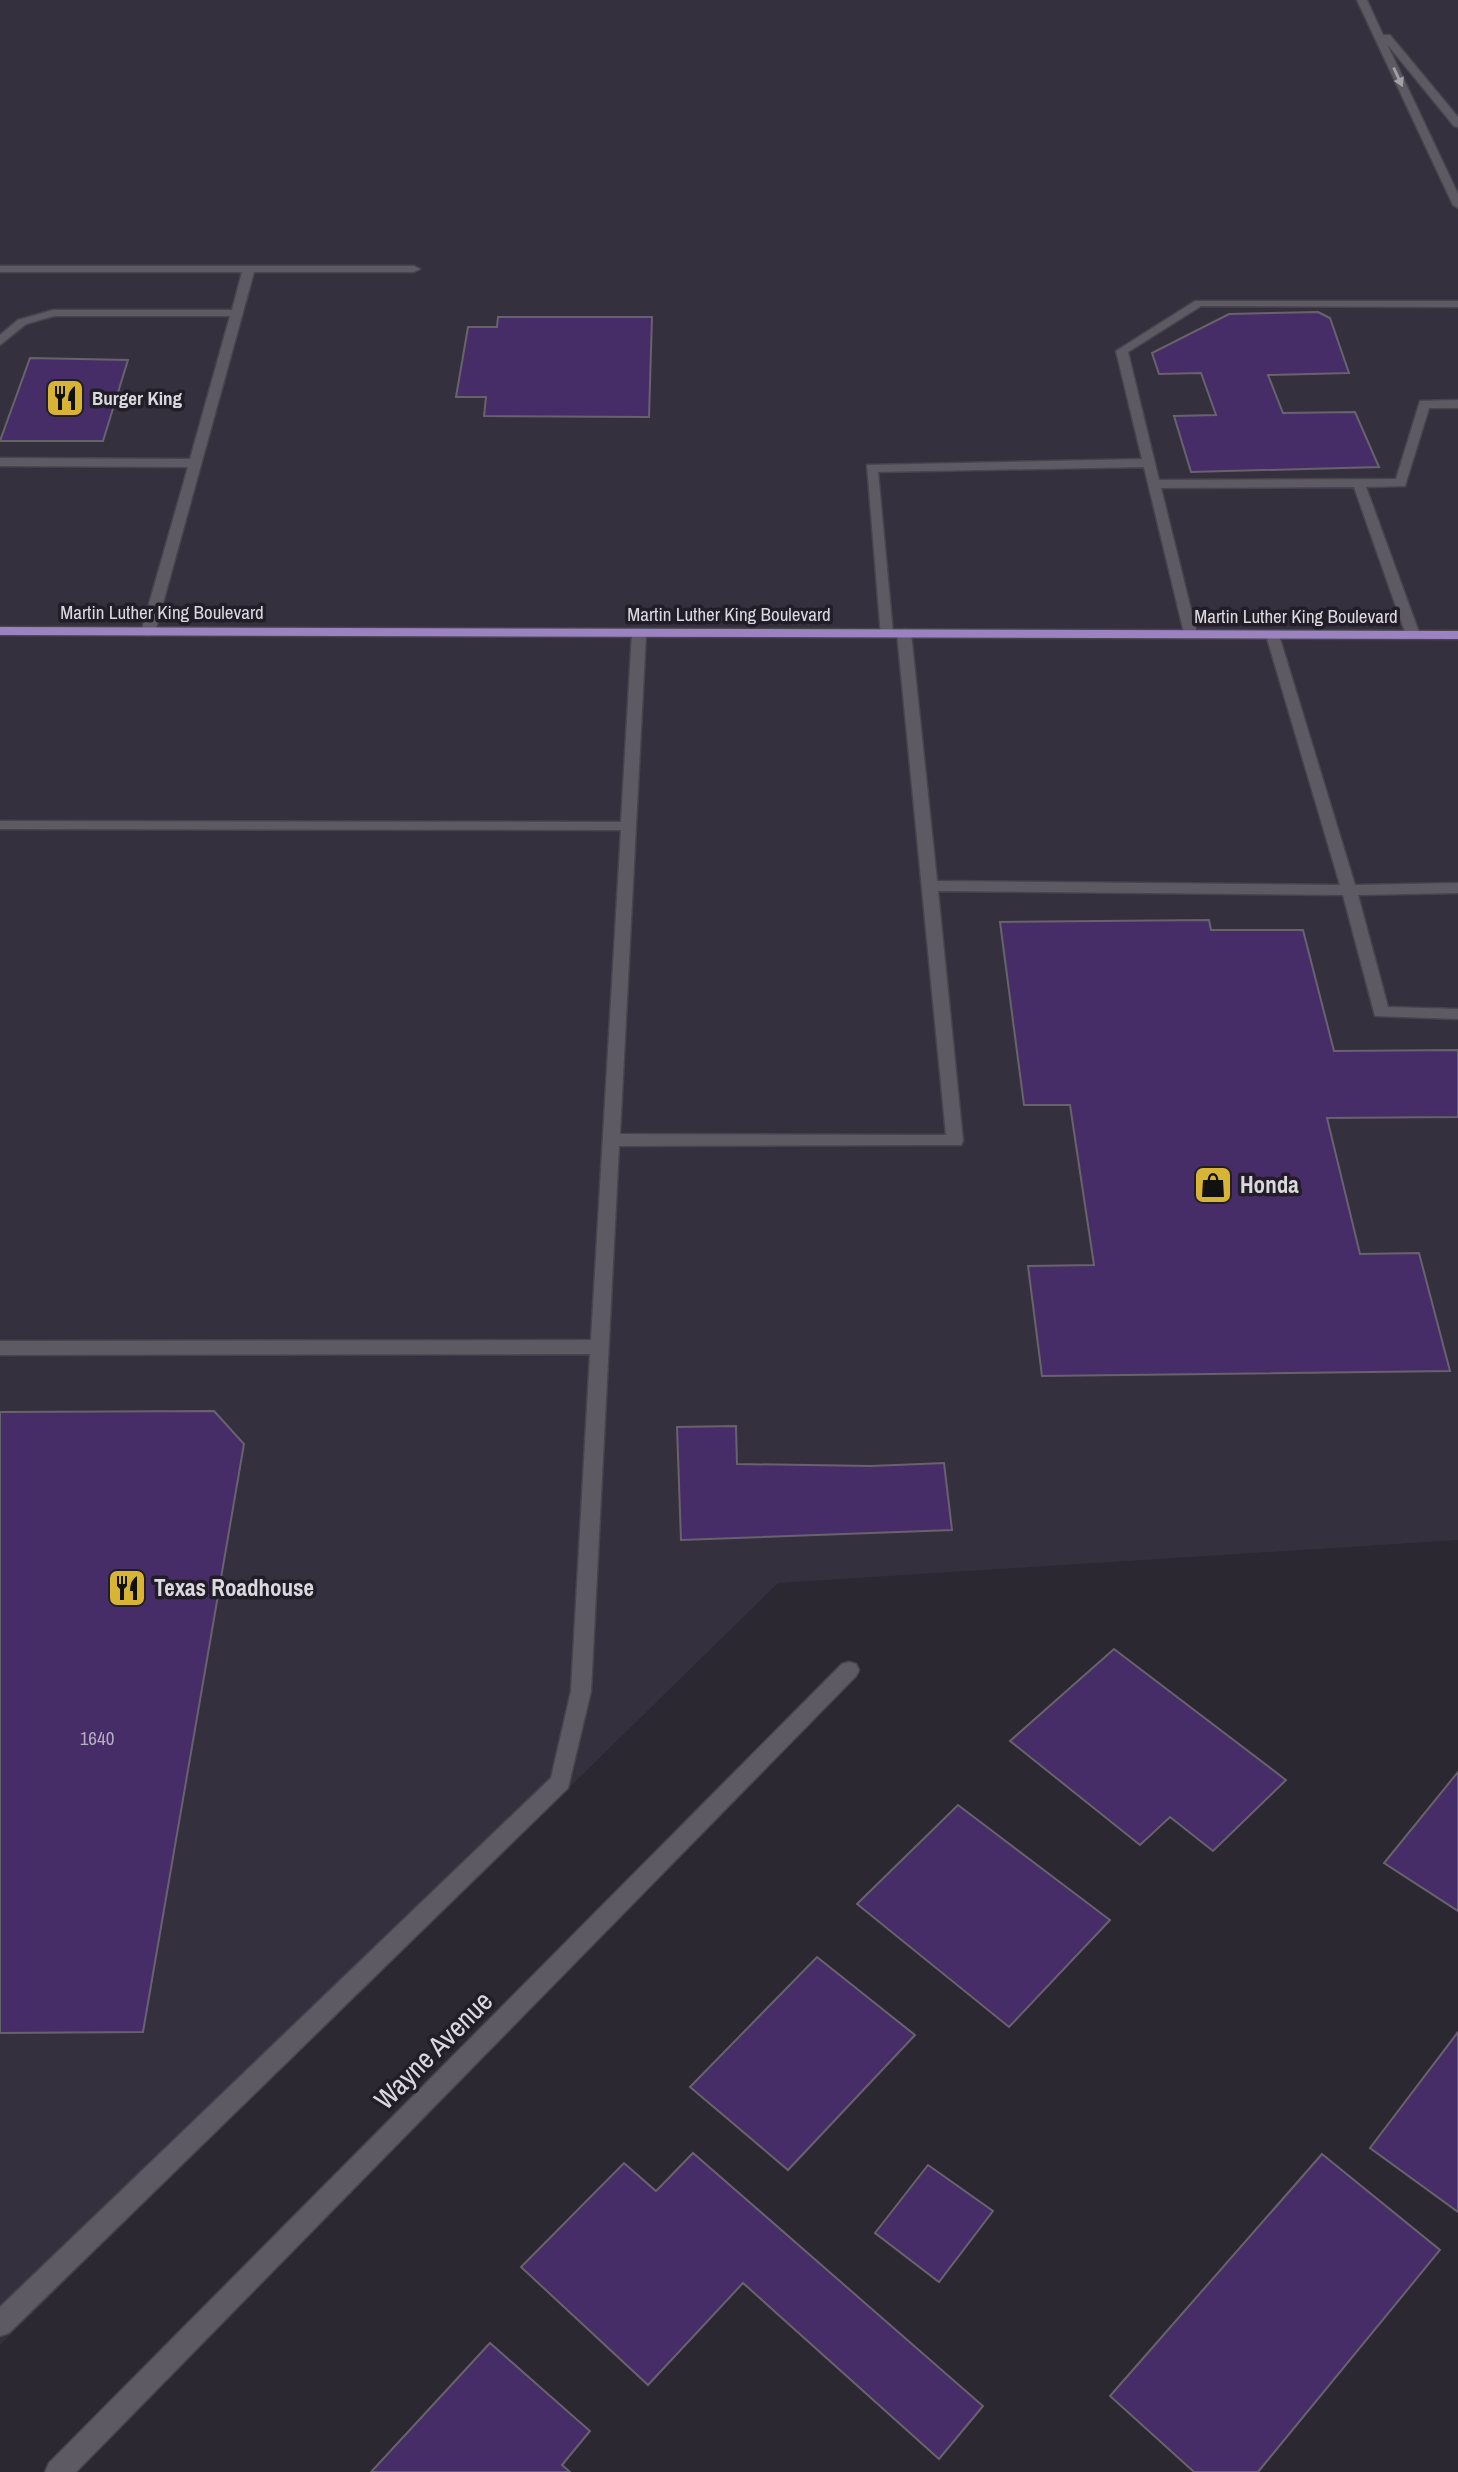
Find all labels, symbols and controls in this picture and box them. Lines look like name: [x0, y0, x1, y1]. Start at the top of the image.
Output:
one-way arrow: [1392, 67, 1404, 87]
restaurant icon: Burger King: [44, 377, 86, 419]
place label: Burger King: [92, 385, 183, 411]
street label: Martin Luther King Boulevard: [60, 599, 264, 625]
street label: Martin Luther King Boulevard: [627, 601, 831, 627]
street label: Martin Luther King Boulevard: [1194, 603, 1398, 629]
shop icon: Honda: [1192, 1164, 1234, 1206]
place label: Honda: [1240, 1169, 1299, 1200]
restaurant icon: Texas Roadhouse: [106, 1567, 148, 1609]
place label: Texas Roadhouse: [154, 1572, 314, 1603]
house number: 1640: [80, 1725, 114, 1751]
street label: Wayne Avenue: [365, 1982, 501, 2118]

